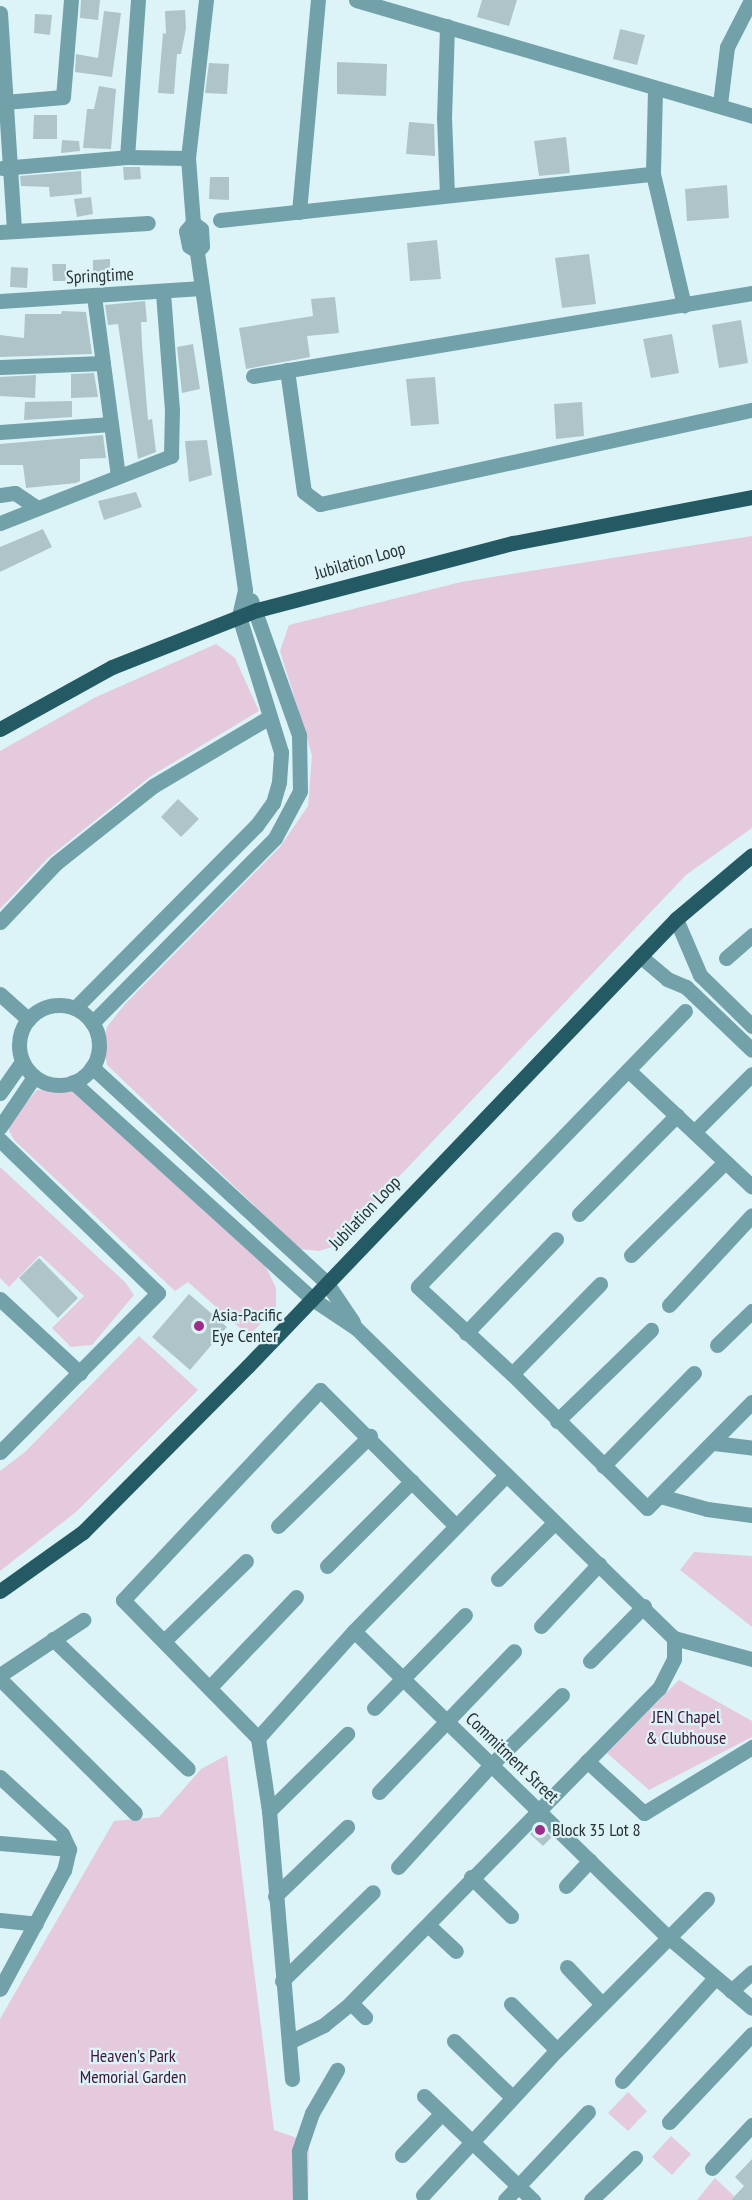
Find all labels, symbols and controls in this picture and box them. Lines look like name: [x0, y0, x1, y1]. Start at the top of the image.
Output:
street label: Springtime: [65, 263, 135, 289]
street label: Jubilation Loop: [312, 538, 408, 584]
street label: Jubilation Loop: [325, 1172, 405, 1254]
place label: Asia-Pacific Eye Center: [212, 1305, 282, 1348]
marker: Asia-Pacific Eye Center: [190, 1317, 208, 1335]
park label: JEN Chapel & Clubhouse: [646, 1707, 726, 1750]
street label: Commitment Street: [461, 1708, 563, 1808]
place label: Block 35 Lot 8: [552, 1819, 641, 1841]
marker: Block 35 Lot 8: [533, 1823, 547, 1837]
park label: Heaven's Park Memorial Garden: [80, 2046, 186, 2088]

